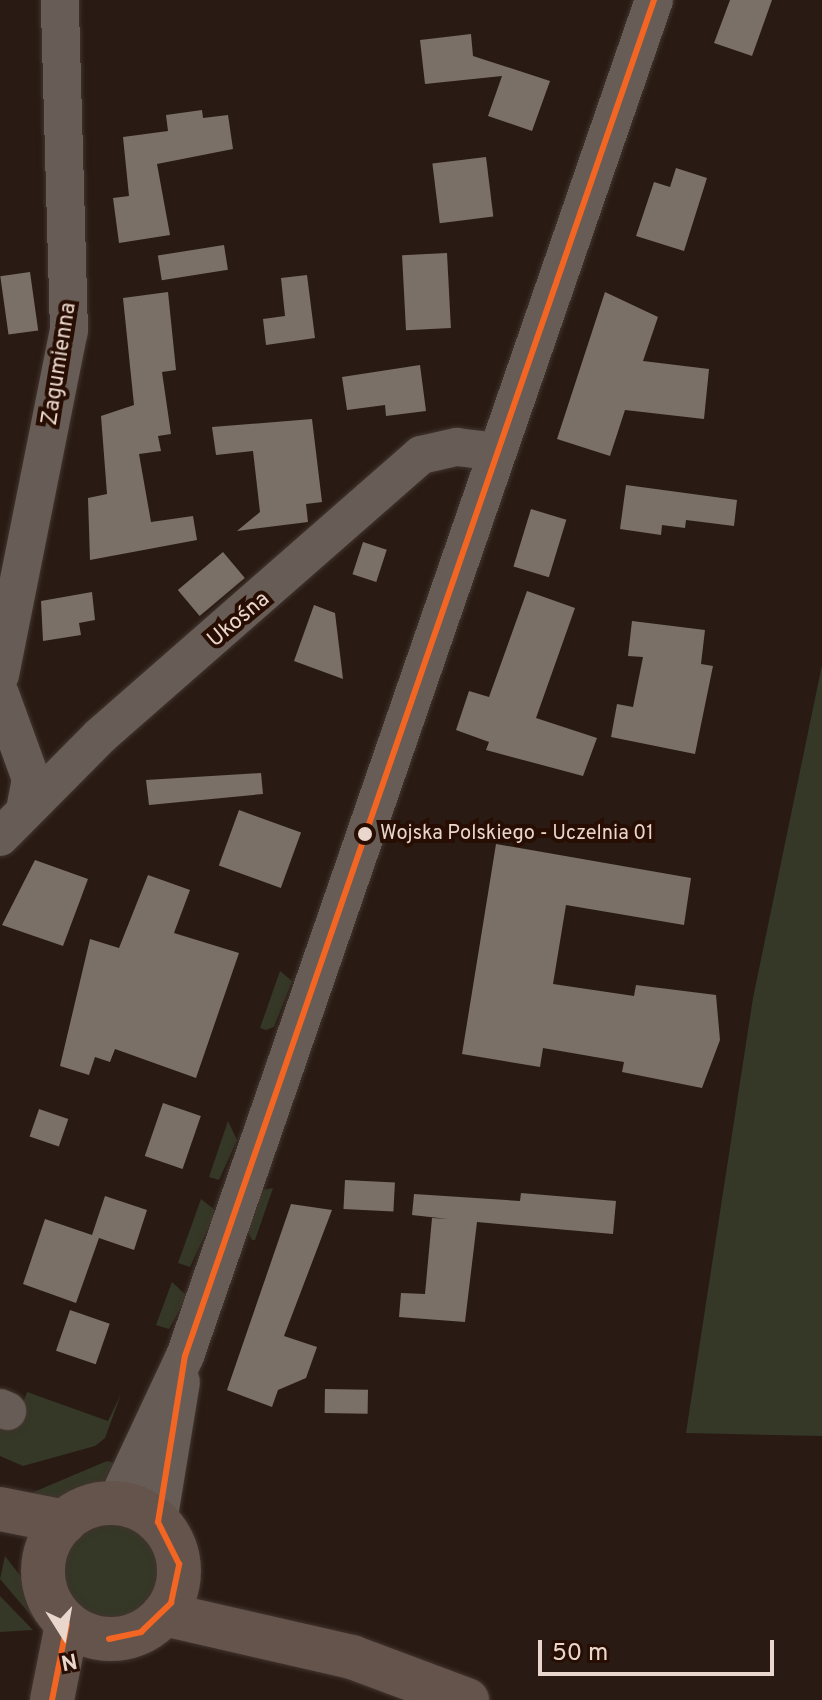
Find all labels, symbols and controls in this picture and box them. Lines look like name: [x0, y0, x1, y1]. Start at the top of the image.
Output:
street label: Zagumienna: [37, 301, 83, 427]
street label: Ukośna: [203, 586, 275, 654]
place label: Wojska Polskiego - Uczelnia 01: [380, 822, 654, 846]
marker: Wojska Polskiego - Uczelnia 01: [357, 826, 373, 842]
north arrow: [24, 1596, 104, 1676]
scale bar: [542, 1624, 778, 1674]
text: 50 m: [552, 1639, 608, 1669]
text: N: [58, 1645, 79, 1675]

